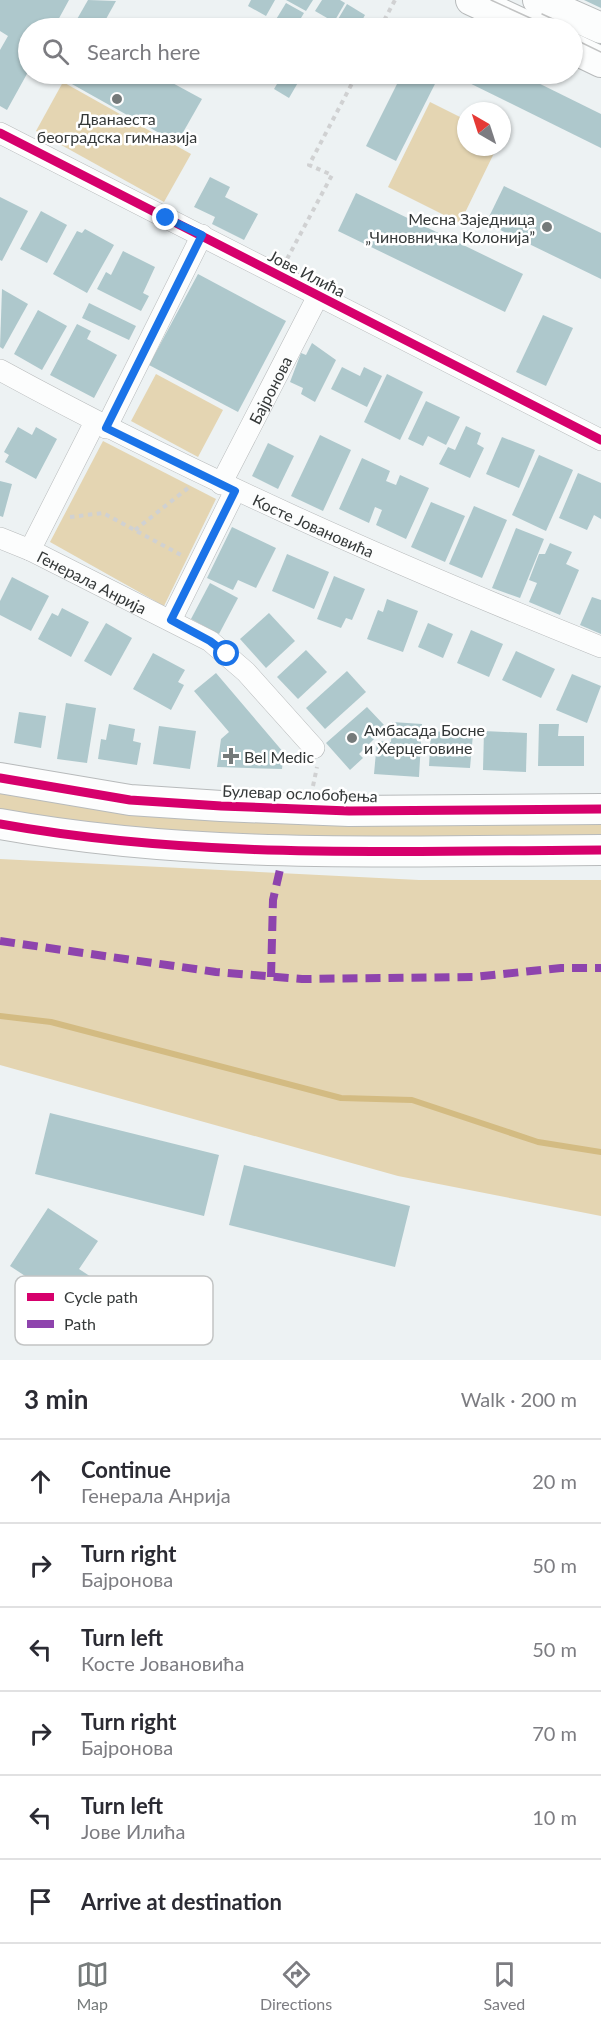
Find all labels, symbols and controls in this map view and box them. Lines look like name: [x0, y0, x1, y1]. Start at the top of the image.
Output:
search box: [18, 18, 583, 84]
icon: search: [39, 35, 72, 68]
text: Search here: [87, 38, 200, 65]
marker: Дванаеста београдска гимназија: [110, 92, 124, 106]
north arrow: [457, 102, 511, 156]
place label: Дванаеста београдска гимназија: [37, 109, 197, 146]
route end: [152, 204, 178, 230]
place label: Месна Заједница „Чиновничка Колонија”: [365, 209, 535, 246]
marker: Месна Заједница „Чиновничка Колонија”: [540, 220, 554, 234]
street label: Јове Илића: [265, 246, 349, 300]
street label: Бајронова: [244, 353, 295, 427]
street label: Косте Јовановића: [250, 489, 377, 561]
street label: Генерала Анрија: [34, 546, 150, 617]
route start: [213, 640, 239, 666]
place label: Амбасада Босне и Херцеговине: [364, 720, 485, 757]
marker: Амбасада Босне и Херцеговине: [345, 731, 359, 745]
marker: Bel Medic: [222, 747, 240, 765]
place label: Bel Medic: [244, 747, 314, 766]
street label: Булевар ослобођења: [222, 781, 378, 805]
legend: [15, 1276, 213, 1345]
text: Cycle path: [64, 1287, 138, 1306]
text: Path: [64, 1314, 96, 1333]
text: 3 min: [24, 1383, 88, 1415]
text: Walk · 200 m: [461, 1387, 577, 1411]
text: Continue: [81, 1456, 171, 1483]
icon: ahead: [24, 1465, 57, 1498]
text: 20 m: [532, 1469, 577, 1493]
text: Генерала Анрија: [81, 1483, 231, 1507]
text: Turn right: [81, 1540, 176, 1567]
icon: right: [24, 1549, 57, 1582]
text: 50 m: [532, 1553, 577, 1577]
text: Бајронова: [81, 1567, 173, 1591]
text: Turn left: [81, 1624, 163, 1651]
icon: left: [24, 1633, 57, 1666]
text: 50 m: [532, 1637, 577, 1661]
text: Косте Јовановића: [81, 1651, 244, 1675]
text: Turn right: [81, 1708, 176, 1735]
icon: right: [24, 1717, 57, 1750]
text: 70 m: [532, 1721, 577, 1745]
text: Бајронова: [81, 1735, 173, 1759]
text: Turn left: [81, 1792, 163, 1819]
icon: left: [24, 1801, 57, 1834]
text: 10 m: [532, 1805, 577, 1829]
text: Јове Илића: [81, 1819, 185, 1843]
icon: arrive: [24, 1885, 57, 1918]
text: Arrive at destination: [81, 1888, 282, 1915]
tab: Map: [76, 1958, 109, 2013]
tab: Directions: [260, 1958, 332, 2013]
tab: Saved: [484, 1958, 525, 2013]

